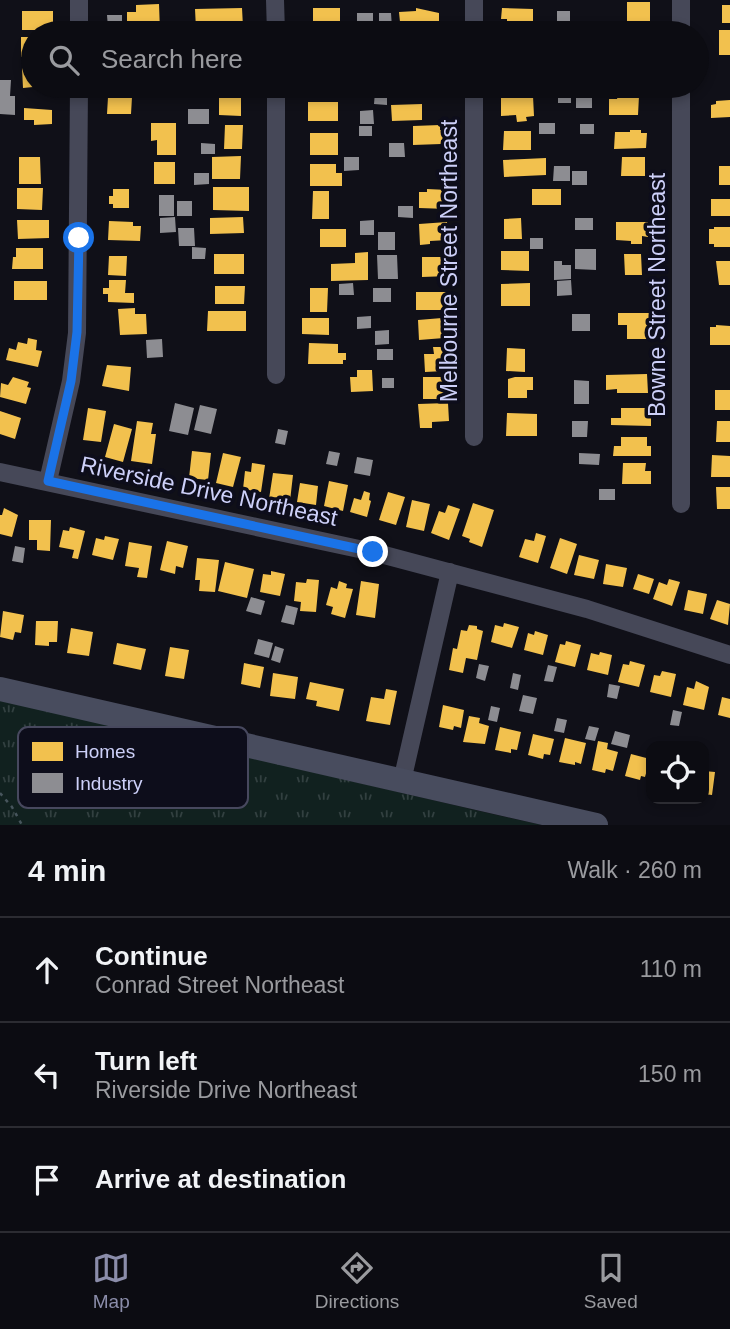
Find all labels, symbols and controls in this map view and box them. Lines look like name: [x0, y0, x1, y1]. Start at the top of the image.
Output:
search box: [21, 21, 709, 98]
icon: search: [45, 41, 83, 79]
text: Search here: [101, 44, 243, 74]
street label: Melbourne Street Northeast: [436, 119, 462, 402]
street label: Bowne Street Northeast: [644, 172, 670, 417]
route start: [63, 222, 94, 253]
street label: Riverside Drive Northeast: [78, 451, 340, 531]
route end: [357, 536, 388, 567]
legend: [18, 727, 248, 808]
text: Homes: [75, 741, 135, 762]
map controls: [646, 741, 709, 804]
button: locate: [646, 741, 709, 804]
text: Industry: [75, 773, 143, 794]
text: 4 min: [28, 854, 106, 887]
text: Walk · 260 m: [567, 857, 702, 883]
text: Continue: [95, 941, 208, 971]
icon: ahead: [28, 951, 66, 989]
text: 110 m: [640, 956, 702, 982]
text: Conrad Street Northeast: [95, 972, 344, 998]
text: Turn left: [95, 1046, 197, 1076]
icon: left: [28, 1056, 66, 1094]
text: 150 m: [638, 1061, 702, 1087]
text: Riverside Drive Northeast: [95, 1077, 357, 1103]
icon: arrive: [28, 1161, 66, 1199]
text: Arrive at destination: [95, 1164, 346, 1194]
tab: Map: [92, 1249, 130, 1313]
tab: Directions: [315, 1249, 399, 1313]
tab: Saved: [584, 1249, 638, 1313]

